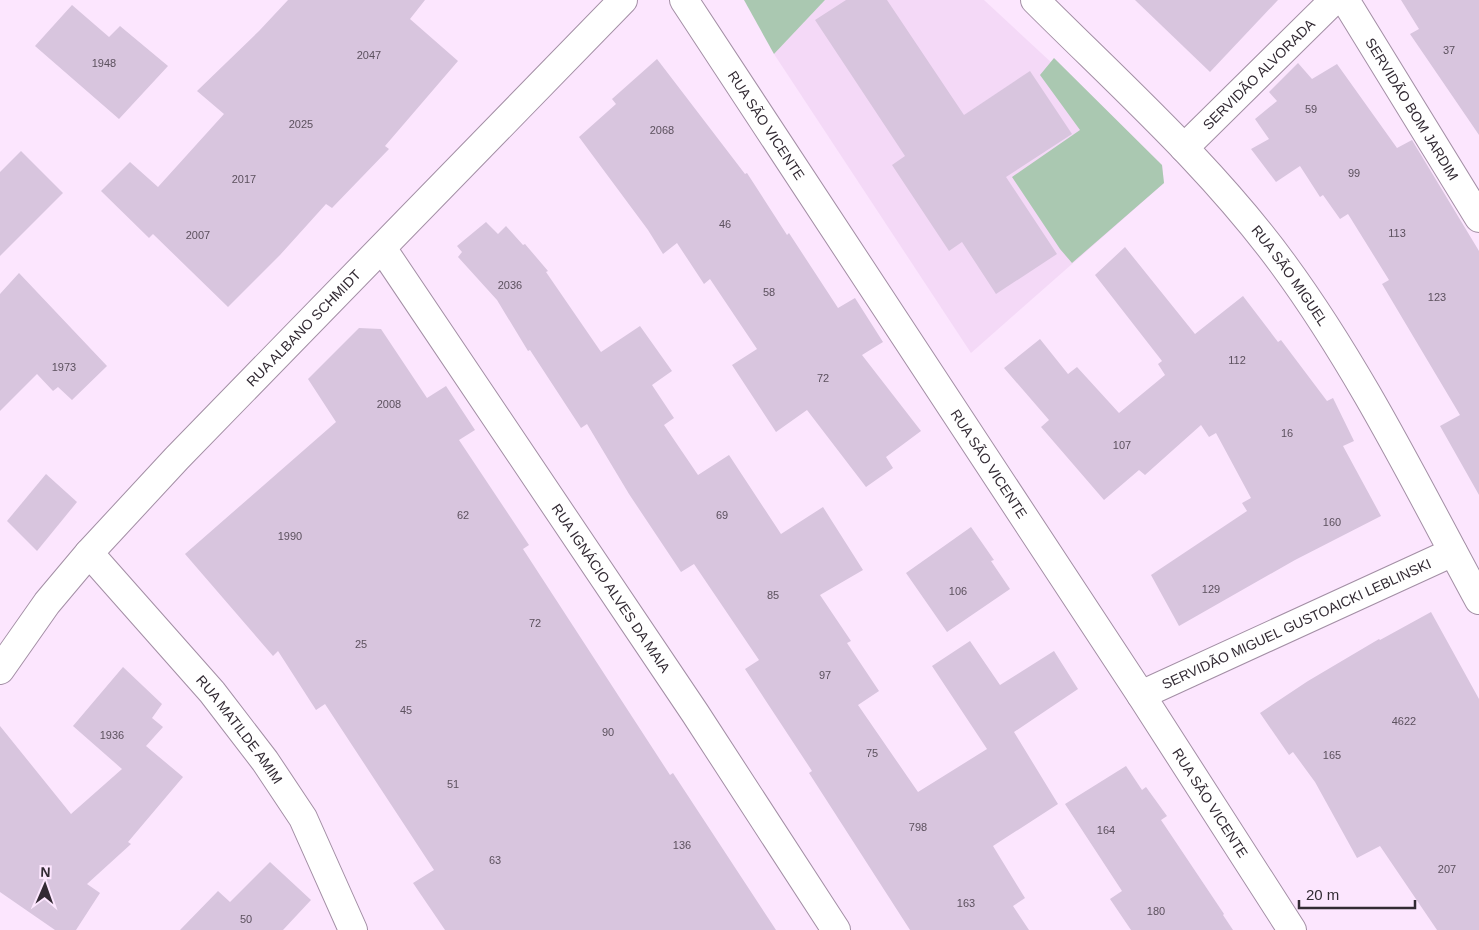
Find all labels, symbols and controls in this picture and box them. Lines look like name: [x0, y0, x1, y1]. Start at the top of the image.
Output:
street label: SERVIDÃO ALVORADA: [1200, 15, 1318, 133]
street label: SERVIDÃO BOM JARDIM: [1362, 35, 1462, 183]
house number: 37: [1443, 44, 1455, 56]
house number: 2047: [357, 49, 381, 61]
house number: 1948: [92, 57, 116, 69]
street label: RUA SÃO VICENTE: [725, 68, 808, 183]
house number: 59: [1305, 103, 1317, 115]
house number: 2025: [289, 118, 313, 130]
house number: 2068: [650, 124, 674, 136]
house number: 99: [1348, 167, 1360, 179]
house number: 2017: [232, 173, 256, 185]
house number: 46: [719, 218, 731, 230]
street label: RUA SÃO MIGUEL: [1248, 222, 1331, 329]
house number: 113: [1388, 227, 1406, 239]
house number: 2007: [186, 229, 210, 241]
street label: RUA ALBANO SCHMIDT: [243, 266, 364, 390]
house number: 2036: [498, 279, 522, 291]
house number: 58: [763, 286, 775, 298]
house number: 123: [1428, 291, 1446, 303]
house number: 112: [1228, 354, 1246, 366]
house number: 1973: [52, 361, 76, 373]
house number: 72: [817, 372, 829, 384]
house number: 2008: [377, 398, 401, 410]
street label: RUA SÃO VICENTE: [947, 406, 1030, 521]
house number: 16: [1281, 427, 1293, 439]
house number: 107: [1113, 439, 1131, 451]
street label: RUA IGNÁCIO ALVES DA MAIA: [549, 501, 674, 676]
house number: 62: [457, 509, 469, 521]
house number: 69: [716, 509, 728, 521]
house number: 160: [1323, 516, 1341, 528]
house number: 1990: [278, 530, 302, 542]
street label: SERVIDÃO MIGUEL GUSTOAICKI LEBLINSKI: [1159, 555, 1433, 692]
house number: 129: [1202, 583, 1220, 595]
house number: 106: [949, 585, 967, 597]
house number: 85: [767, 589, 779, 601]
house number: 72: [529, 617, 541, 629]
house number: 25: [355, 638, 367, 650]
house number: 97: [819, 669, 831, 681]
street label: RUA MATILDE AMIM: [193, 672, 286, 787]
house number: 45: [400, 704, 412, 716]
house number: 4622: [1392, 715, 1416, 727]
house number: 90: [602, 726, 614, 738]
house number: 1936: [100, 729, 124, 741]
street label: RUA SÃO VICENTE: [1169, 745, 1251, 861]
house number: 75: [866, 747, 878, 759]
house number: 165: [1323, 749, 1341, 761]
house number: 51: [447, 778, 459, 790]
house number: 798: [909, 821, 927, 833]
house number: 164: [1097, 824, 1115, 836]
house number: 136: [673, 839, 691, 851]
house number: 63: [489, 854, 501, 866]
north arrow: [20, 860, 70, 910]
house number: 207: [1438, 863, 1456, 875]
text: N: [40, 864, 51, 880]
scale bar: [1299, 878, 1415, 910]
text: 20 m: [1306, 886, 1339, 903]
house number: 163: [957, 897, 975, 909]
house number: 180: [1147, 905, 1165, 917]
house number: 50: [240, 913, 252, 925]

